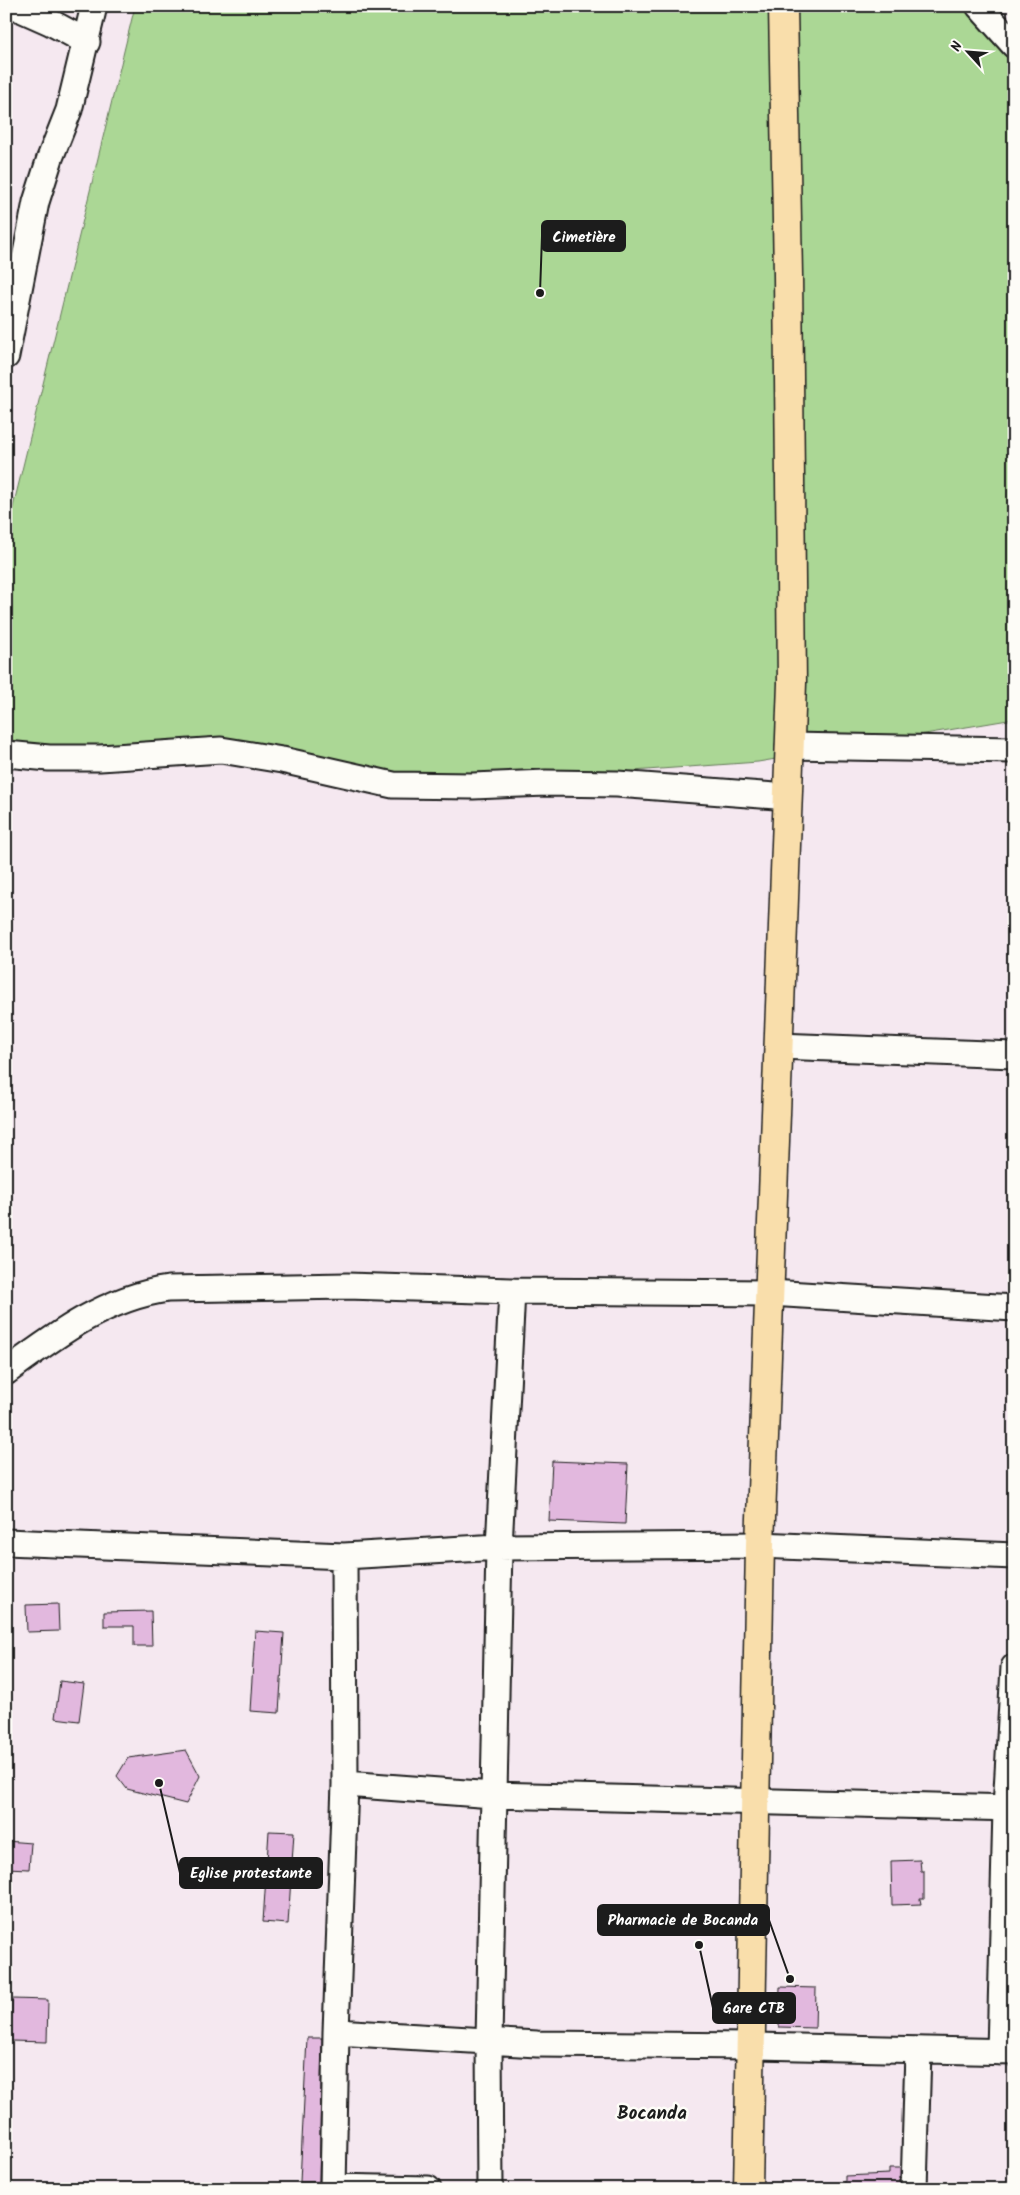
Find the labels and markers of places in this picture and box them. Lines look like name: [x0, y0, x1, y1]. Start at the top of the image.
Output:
callout: Cimetière: [542, 221, 625, 251]
callout: Eglise protestante: [180, 1858, 322, 1888]
callout: Pharmacie de Bocanda: [598, 1905, 769, 1935]
callout: Gare CTB: [713, 1993, 795, 2023]

